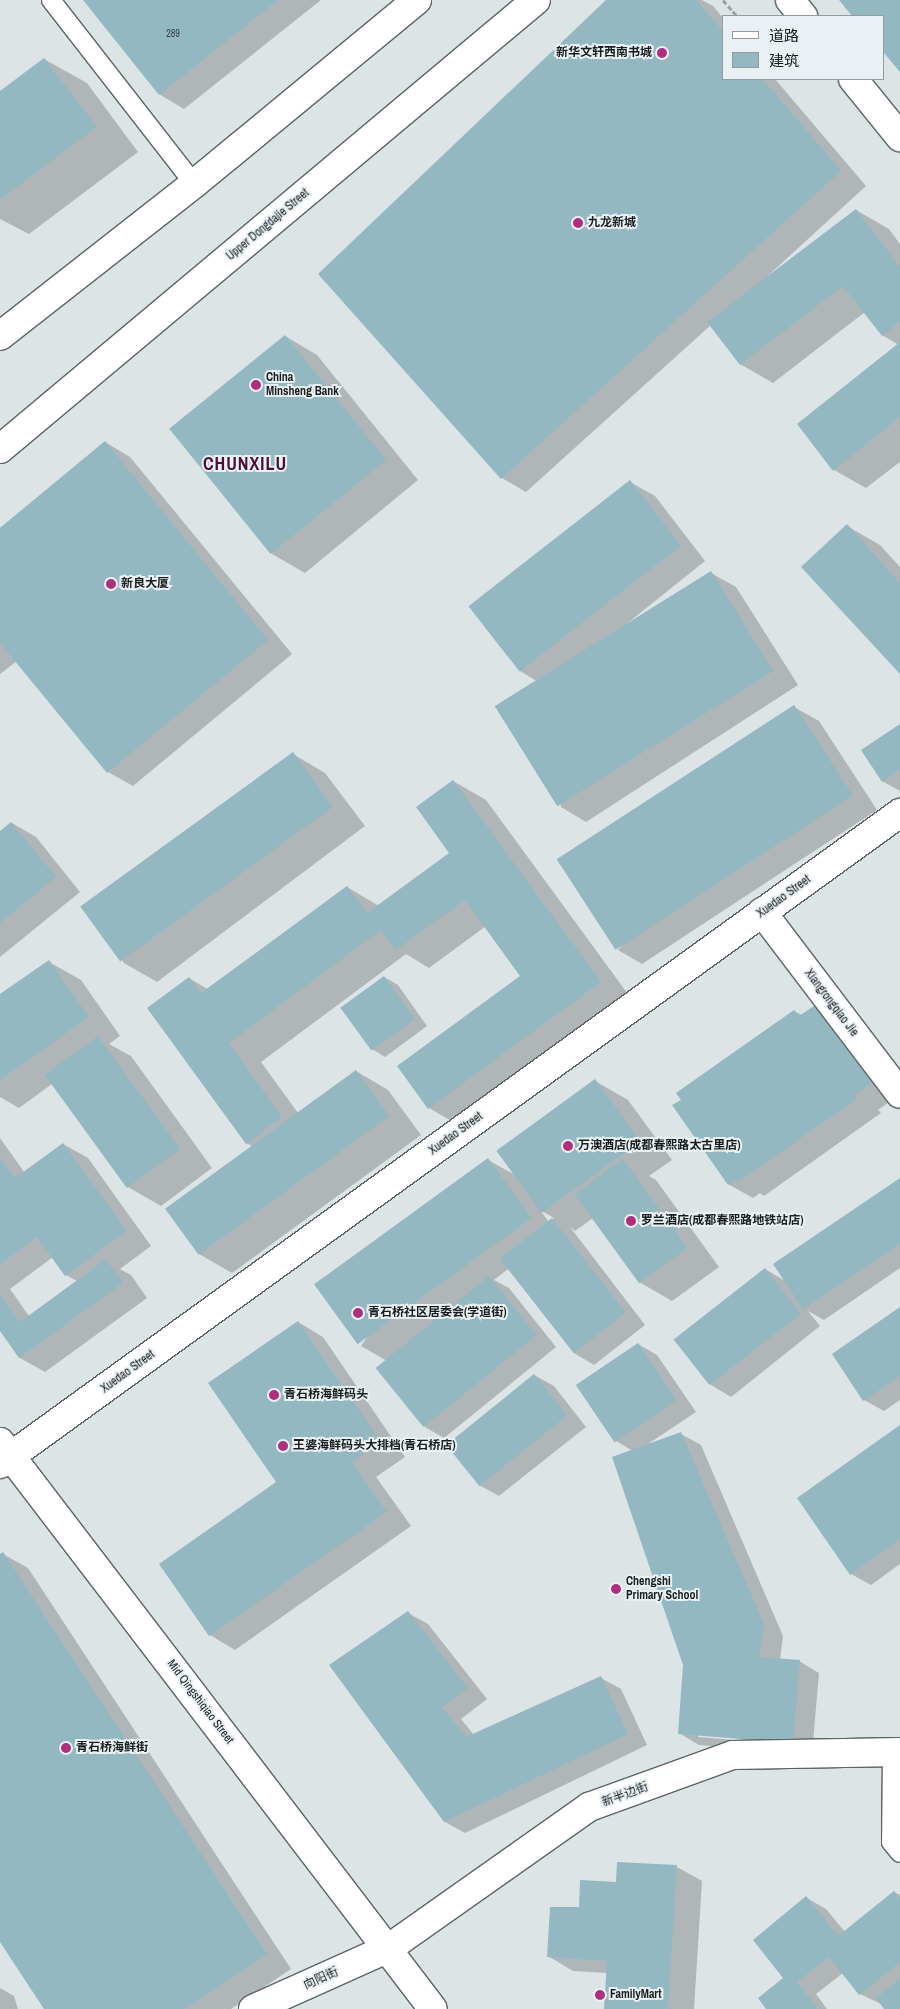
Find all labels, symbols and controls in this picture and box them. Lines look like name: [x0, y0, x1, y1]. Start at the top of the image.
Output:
legend: [722, 15, 885, 80]
text: 道路: [769, 25, 799, 46]
house number: 289: [166, 28, 180, 40]
place label: 新华文轩西南书城: [556, 46, 652, 60]
marker: 新华文轩西南书城: [656, 47, 668, 59]
text: 建筑: [769, 50, 799, 71]
street label: Upper Dongdajie Street: [224, 186, 312, 264]
place label: 九龙新城: [588, 216, 636, 230]
marker: 九龙新城: [572, 217, 584, 229]
place label: China Minsheng Bank: [266, 371, 339, 399]
marker: China Minsheng Bank: [250, 379, 262, 391]
district label: CHUNXILU: [202, 453, 288, 475]
place label: 新良大厦: [121, 577, 169, 591]
marker: 新良大厦: [105, 578, 117, 590]
street label: Xuedao Street: [754, 873, 814, 921]
street label: Xiangrongqiao Jie: [801, 967, 861, 1039]
street label: Xuedao Street: [426, 1110, 486, 1158]
place label: 万澳酒店(成都春熙路太古里店): [578, 1139, 741, 1153]
marker: 万澳酒店(成都春熙路太古里店): [562, 1140, 574, 1152]
place label: 罗兰酒店(成都春熙路地铁站店): [641, 1214, 804, 1228]
marker: 罗兰酒店(成都春熙路地铁站店): [625, 1215, 637, 1227]
place label: 青石桥社区居委会(学道街): [368, 1306, 507, 1320]
marker: 青石桥社区居委会(学道街): [352, 1307, 364, 1319]
street label: Xuedao Street: [98, 1348, 158, 1396]
place label: 青石桥海鲜码头: [284, 1388, 368, 1402]
marker: 青石桥海鲜码头: [268, 1389, 280, 1401]
place label: 王婆海鲜码头大排档(青石桥店): [293, 1439, 456, 1453]
marker: 王婆海鲜码头大排档(青石桥店): [277, 1440, 289, 1452]
place label: Chengshi Primary School: [626, 1575, 698, 1603]
marker: Chengshi Primary School: [610, 1583, 622, 1595]
street label: Mid Qingshiqiao Street: [164, 1657, 236, 1747]
place label: 青石桥海鲜街: [76, 1741, 148, 1755]
marker: 青石桥海鲜街: [60, 1742, 72, 1754]
street label: 新半边街: [600, 1780, 650, 1810]
street label: 向阳街: [302, 1965, 340, 1993]
place label: FamilyMart: [610, 1988, 661, 2002]
marker: FamilyMart: [594, 1989, 606, 2001]

